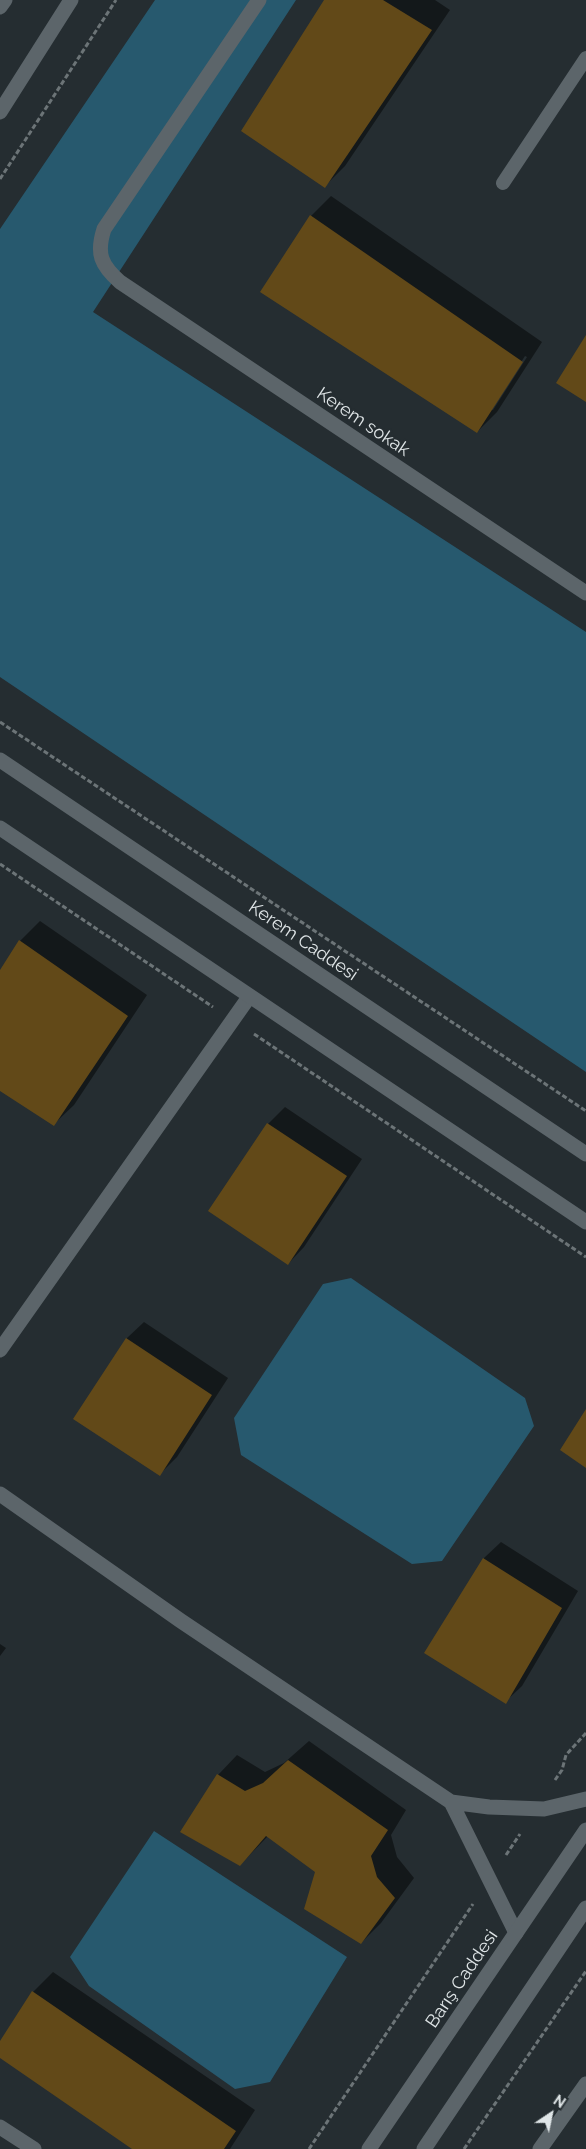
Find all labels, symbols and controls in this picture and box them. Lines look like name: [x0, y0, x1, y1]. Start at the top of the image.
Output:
street label: Kerem sokak: [312, 383, 414, 461]
street label: Kerem Caddesi: [244, 897, 362, 985]
street label: Barış Caddesi: [421, 1926, 503, 2032]
north arrow: [526, 2089, 576, 2139]
text: N: [550, 2092, 568, 2111]

